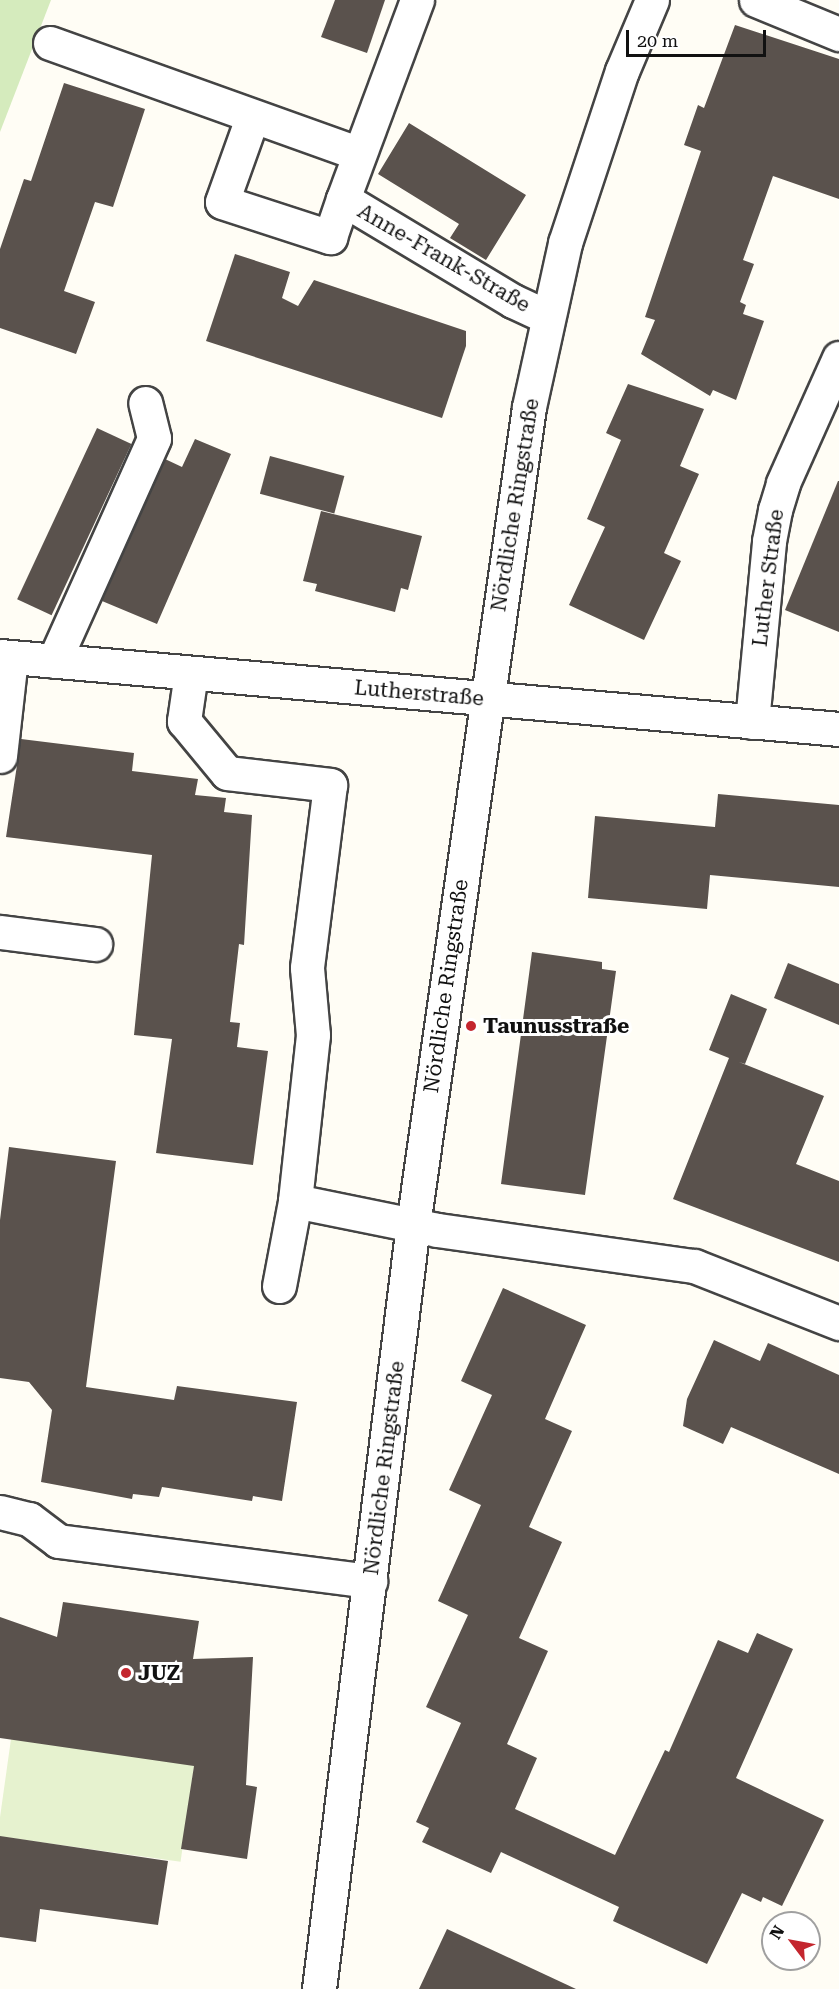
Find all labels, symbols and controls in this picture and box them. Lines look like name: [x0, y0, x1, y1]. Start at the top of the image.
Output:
scale bar: [629, 18, 768, 56]
text: 20 m: [637, 30, 678, 51]
street label: Anne-Frank-Straße: [353, 198, 535, 318]
street label: Nördliche Ringstraße: [486, 397, 544, 613]
street label: Luther Straße: [747, 508, 789, 648]
street label: Lutherstraße: [353, 675, 485, 711]
street label: Nördliche Ringstraße: [419, 877, 473, 1095]
place label: Taunusstraße: [483, 1013, 629, 1039]
marker: Taunusstraße: [464, 1019, 478, 1033]
street label: Nördliche Ringstraße: [358, 1359, 410, 1577]
place label: JUZ: [138, 1660, 180, 1686]
marker: JUZ: [119, 1666, 133, 1680]
north arrow: [761, 1911, 821, 1971]
text: N: [766, 1922, 788, 1943]

